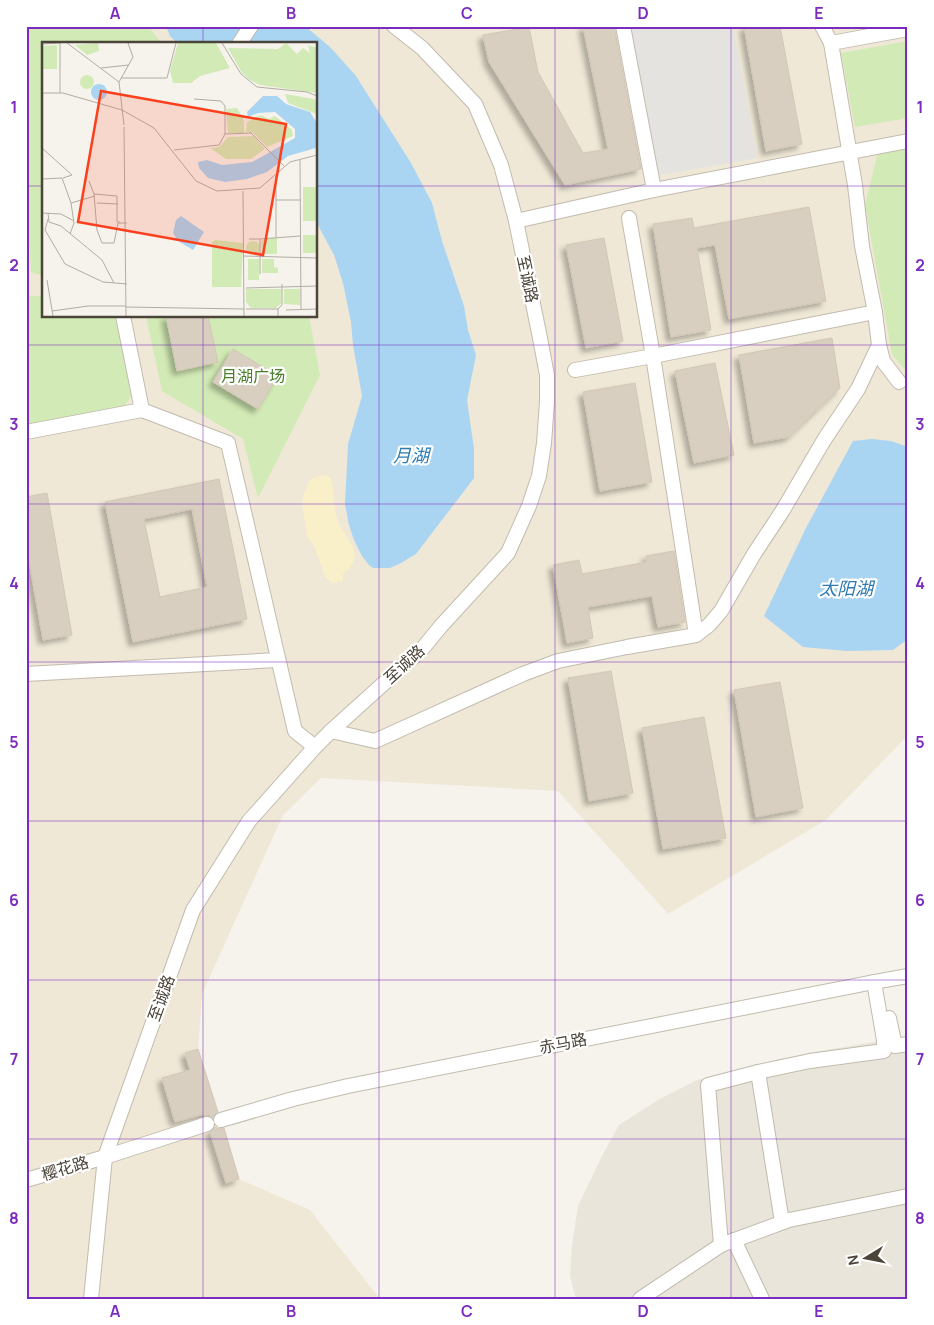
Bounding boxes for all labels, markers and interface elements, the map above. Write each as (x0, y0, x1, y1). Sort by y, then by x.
text: A (110, 2, 121, 24)
text: B (286, 2, 296, 24)
text: C (461, 2, 473, 24)
text: D (637, 2, 649, 24)
text: E (814, 2, 824, 24)
inset map (42, 42, 318, 318)
text: 1 (10, 96, 18, 118)
text: 1 (916, 96, 924, 118)
street label: 至诚路 (512, 253, 544, 305)
text: 2 (9, 254, 19, 276)
text: 2 (915, 254, 925, 276)
park label: 月湖广场 (221, 365, 285, 387)
text: 3 (9, 413, 19, 435)
text: 3 (915, 413, 925, 435)
water label: 月湖 (393, 443, 432, 467)
text: 4 (9, 572, 19, 594)
text: 4 (915, 572, 925, 594)
water label: 太阳湖 (819, 576, 876, 600)
street label: 至诚路 (379, 640, 429, 688)
text: 5 (9, 731, 19, 753)
text: 5 (915, 731, 925, 753)
text: 6 (9, 889, 19, 911)
text: 6 (915, 889, 925, 911)
street label: 至诚路 (142, 972, 180, 1024)
street label: 赤马路 (537, 1028, 589, 1058)
text: 7 (10, 1048, 18, 1070)
text: 7 (916, 1048, 924, 1070)
street label: 樱花路 (39, 1150, 91, 1186)
text: 8 (9, 1207, 19, 1229)
text: 8 (915, 1207, 925, 1229)
north arrow (842, 1232, 892, 1282)
text: N (842, 1254, 863, 1267)
text: A (110, 1300, 121, 1322)
text: B (286, 1300, 296, 1322)
text: C (461, 1300, 473, 1322)
text: D (637, 1300, 649, 1322)
text: E (814, 1300, 824, 1322)

